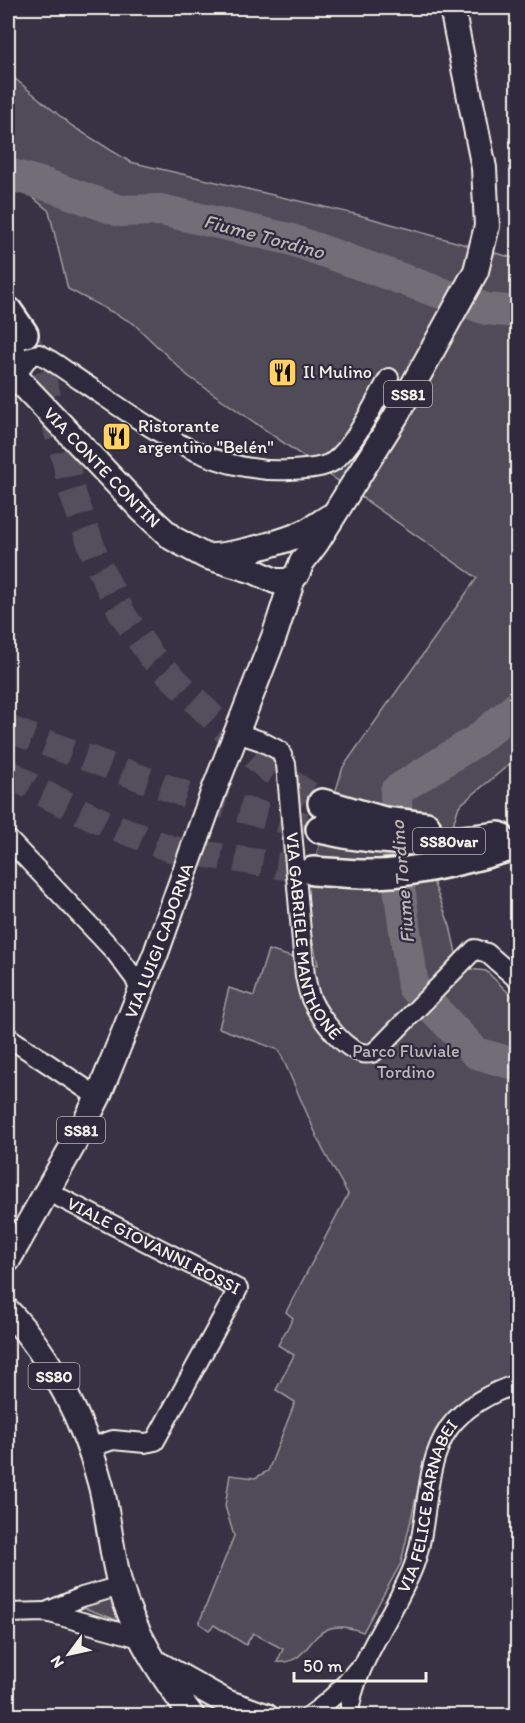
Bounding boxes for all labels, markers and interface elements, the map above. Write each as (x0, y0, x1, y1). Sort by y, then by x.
water label: Fiume Tordino (201, 208, 328, 264)
restaurant icon: Il Mulino (266, 356, 298, 388)
place label: Il Mulino (303, 361, 372, 383)
road number: SS81 (384, 381, 432, 407)
street label: VIA CONTE CONTIN (39, 402, 165, 533)
place label: Ristorante argentino "Belén" (138, 415, 274, 458)
restaurant icon: Ristorante argentino "Belén" (101, 420, 133, 452)
water label: Fiume Tordino (385, 819, 419, 945)
road number: SS80var (413, 828, 485, 854)
street label: VIA GABRIELE MANTHONÉ (281, 831, 346, 1044)
street label: VIA LUIGI CADORNA (120, 860, 198, 1022)
park label: Parco Fluviale Tordino (352, 1040, 460, 1083)
road number: SS81 (57, 1117, 105, 1143)
street label: VIALE GIOVANNI ROSSI (63, 1192, 244, 1299)
road number: SS80 (28, 1363, 80, 1389)
street label: VIA FELICE BARNABEI (392, 1415, 462, 1596)
north arrow (39, 1624, 99, 1684)
scale bar (294, 1645, 426, 1683)
text: N (46, 1652, 68, 1672)
text: 50 m (303, 1655, 343, 1677)

